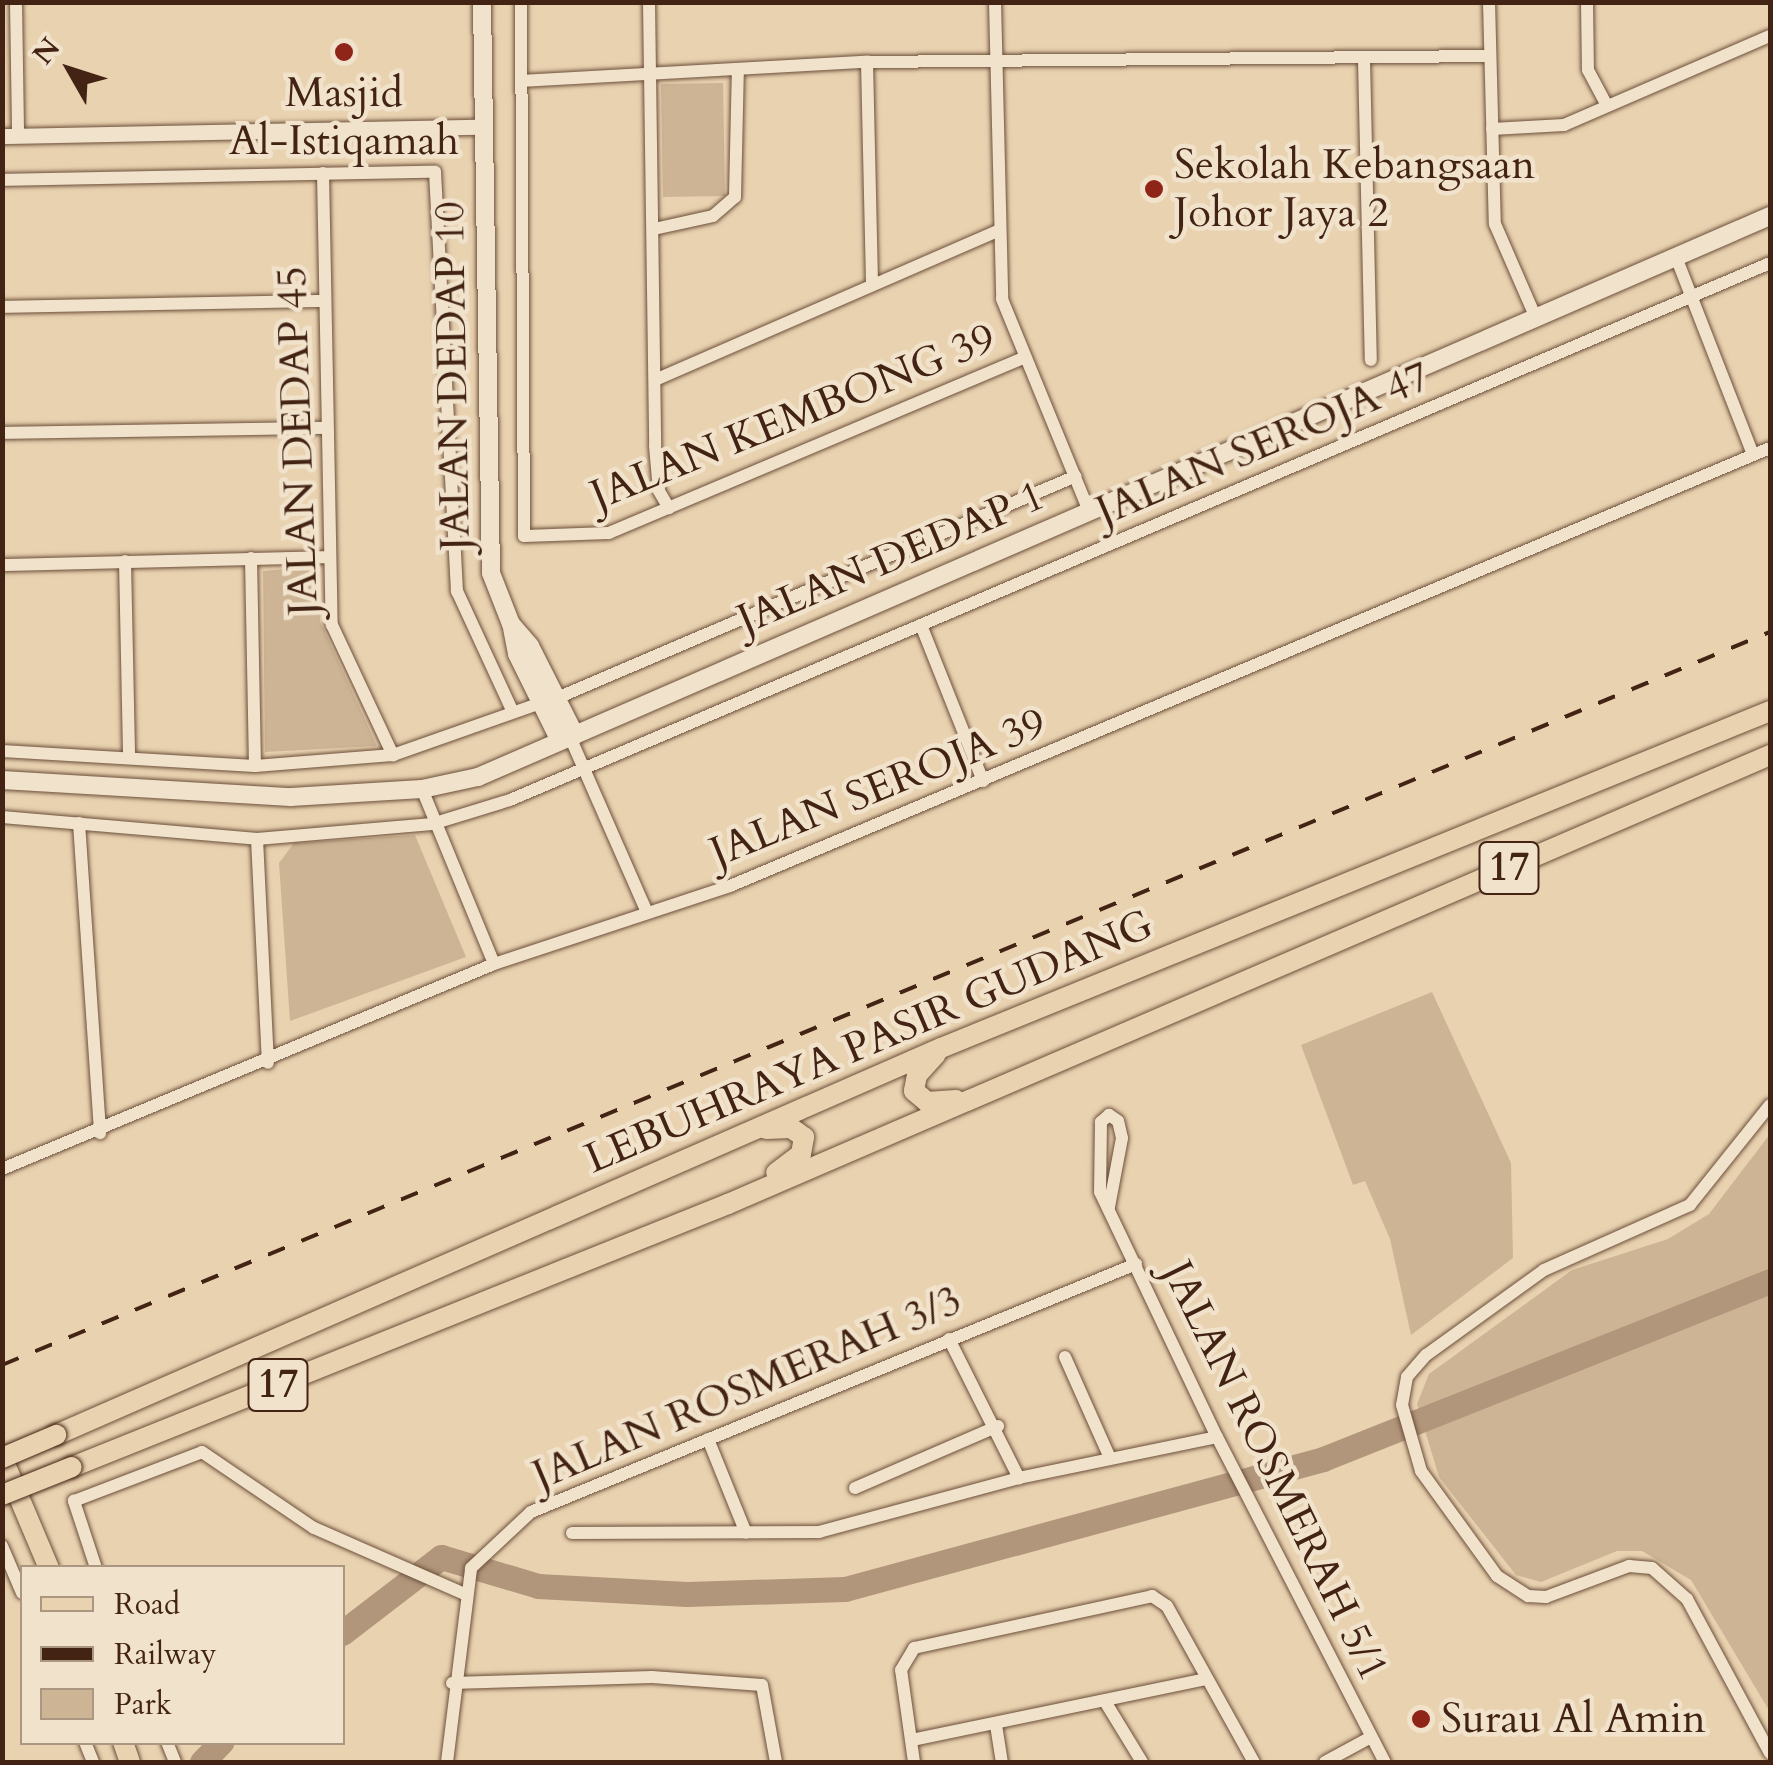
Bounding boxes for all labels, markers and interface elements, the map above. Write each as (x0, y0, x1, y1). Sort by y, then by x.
north arrow (20, 20, 120, 120)
text: N (24, 30, 69, 73)
marker: Masjid Al-Istiqamah (333, 41, 355, 63)
place label: Masjid Al-Istiqamah (229, 68, 459, 166)
place label: Sekolah Kebangsaan Johor Jaya 2 (1174, 140, 1535, 238)
marker: Sekolah Kebangsaan Johor Jaya 2 (1143, 178, 1165, 200)
street label: JALAN DEDAP 10 (425, 201, 481, 551)
street label: JALAN DEDAP 45 (267, 265, 329, 617)
street label: JALAN KEMBONG 39 (584, 313, 1002, 521)
street label: JALAN SEROJA 47 (1089, 351, 1437, 537)
street label: JALAN DEDAP 1 (730, 471, 1052, 645)
street label: JALAN SEROJA 39 (703, 698, 1053, 878)
road number: 17 (1476, 833, 1542, 903)
street label: LEBUHRAYA PASIR GUDANG (578, 899, 1160, 1185)
street label: JALAN ROSMERAH 5/1 (1151, 1253, 1399, 1689)
street label: JALAN ROSMERAH 3/3 (525, 1275, 969, 1501)
road number: 17 (246, 1350, 310, 1420)
legend (20, 1565, 345, 1745)
text: Road (114, 1584, 180, 1625)
text: Railway (114, 1634, 217, 1675)
text: Park (114, 1684, 172, 1725)
place label: Surau Al Amin (1441, 1694, 1706, 1744)
marker: Surau Al Amin (1410, 1708, 1432, 1730)

